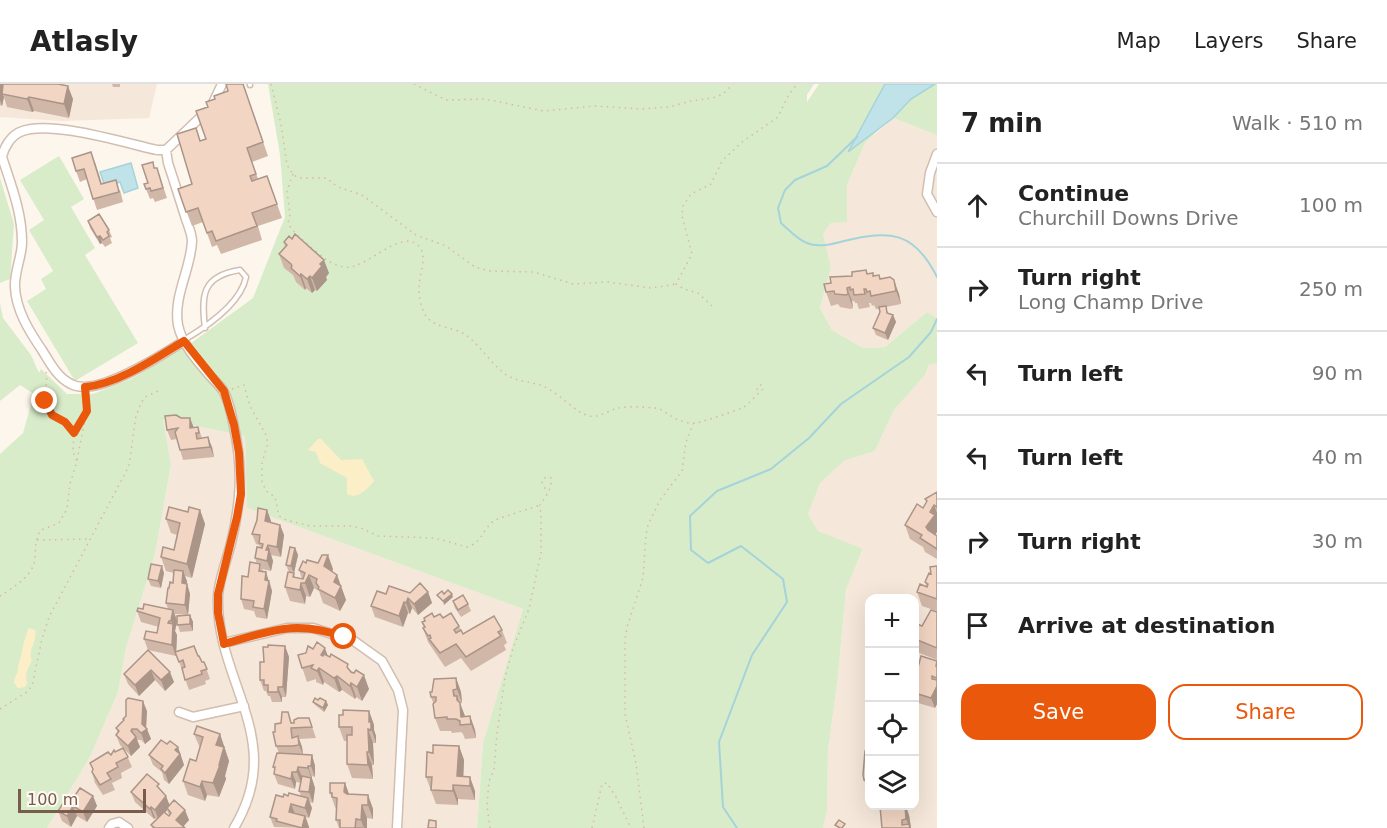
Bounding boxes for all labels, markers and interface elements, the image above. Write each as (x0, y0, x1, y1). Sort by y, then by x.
text: Atlasly (30, 25, 138, 58)
text: Map (1117, 29, 1161, 53)
text: Layers (1194, 29, 1263, 53)
text: Share (1296, 29, 1357, 53)
text: 7 min (961, 108, 1043, 138)
text: Walk · 510 m (1232, 111, 1363, 135)
text: Continue (1018, 181, 1129, 206)
icon: ahead (961, 189, 994, 222)
text: 100 m (1299, 193, 1363, 217)
text: Churchill Downs Drive (1018, 206, 1239, 230)
text: Turn right (1018, 265, 1141, 290)
icon: right (961, 273, 994, 306)
text: 250 m (1299, 277, 1363, 301)
text: Long Champ Drive (1018, 290, 1204, 314)
icon: left (961, 357, 994, 390)
text: Turn left (1018, 361, 1123, 386)
text: 90 m (1312, 361, 1363, 385)
route end (31, 387, 57, 413)
icon: left (961, 441, 994, 474)
text: Turn left (1018, 445, 1123, 470)
text: 40 m (1312, 445, 1363, 469)
icon: right (961, 525, 994, 558)
text: Turn right (1018, 529, 1141, 554)
text: 30 m (1312, 529, 1363, 553)
map controls (865, 594, 919, 810)
button: + (865, 594, 919, 648)
icon: arrive (961, 609, 994, 642)
text: Arrive at destination (1018, 613, 1275, 638)
route start (330, 623, 356, 649)
button: − (865, 648, 919, 702)
button: Save (961, 684, 1156, 740)
button: Share (1168, 684, 1363, 740)
button: locate (865, 702, 919, 756)
button: layers (865, 756, 919, 810)
scale bar (18, 786, 146, 814)
text: 100 m (27, 790, 78, 809)

